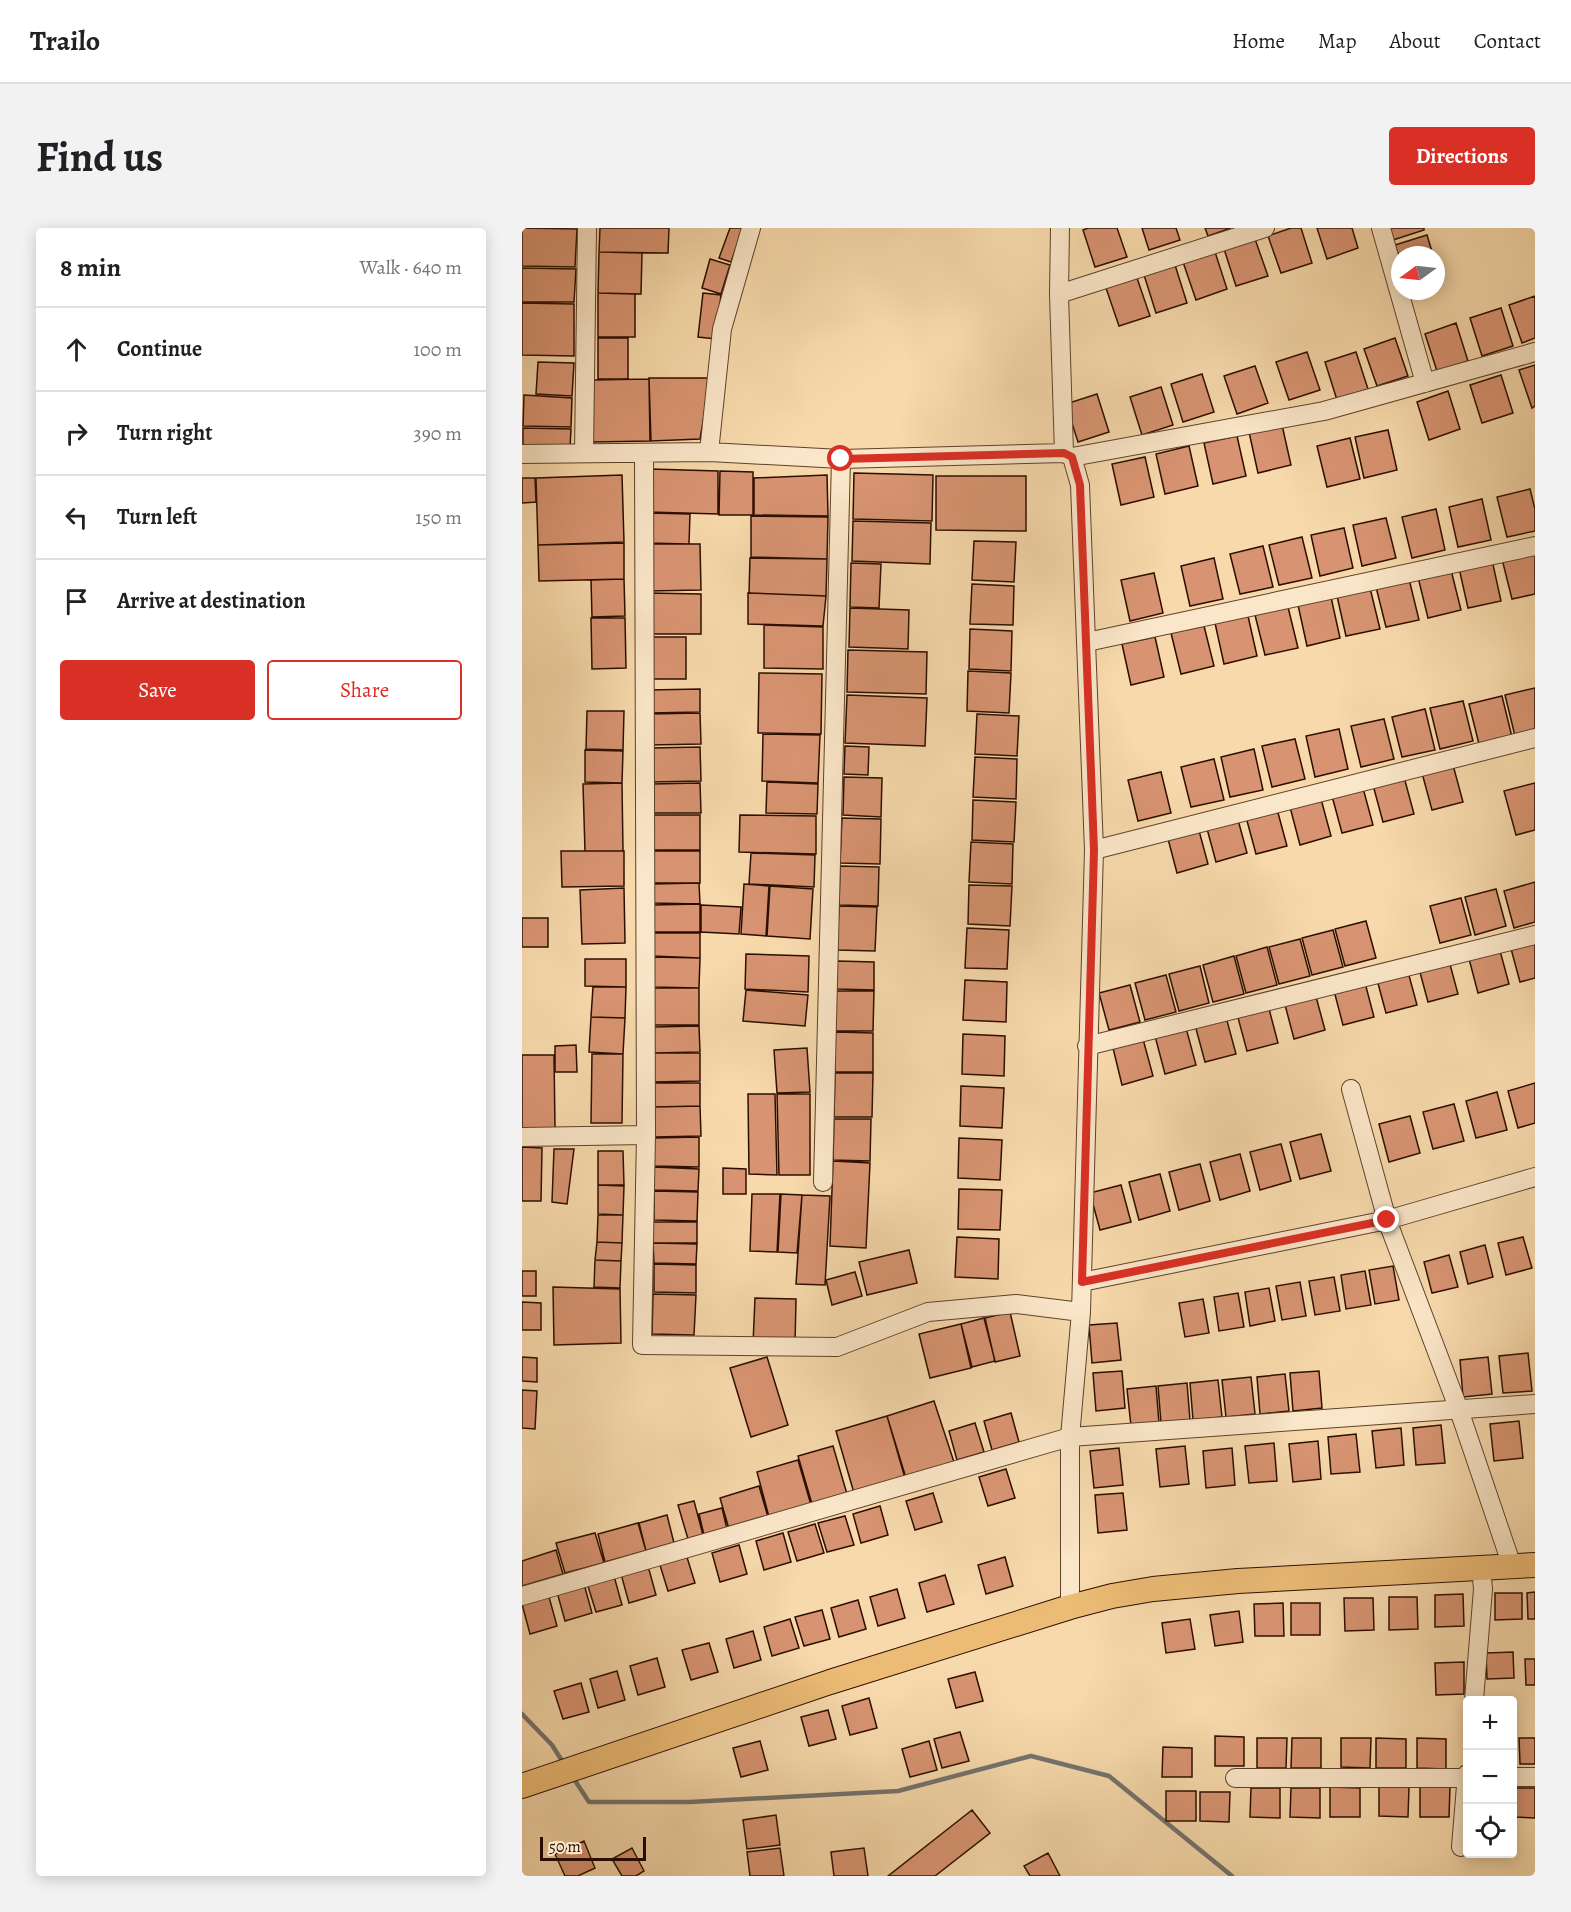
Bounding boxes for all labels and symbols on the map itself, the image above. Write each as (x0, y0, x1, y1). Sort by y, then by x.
north arrow (1391, 246, 1445, 300)
route start (827, 445, 853, 471)
route end (1373, 1206, 1399, 1232)
scale bar (540, 1834, 646, 1862)

